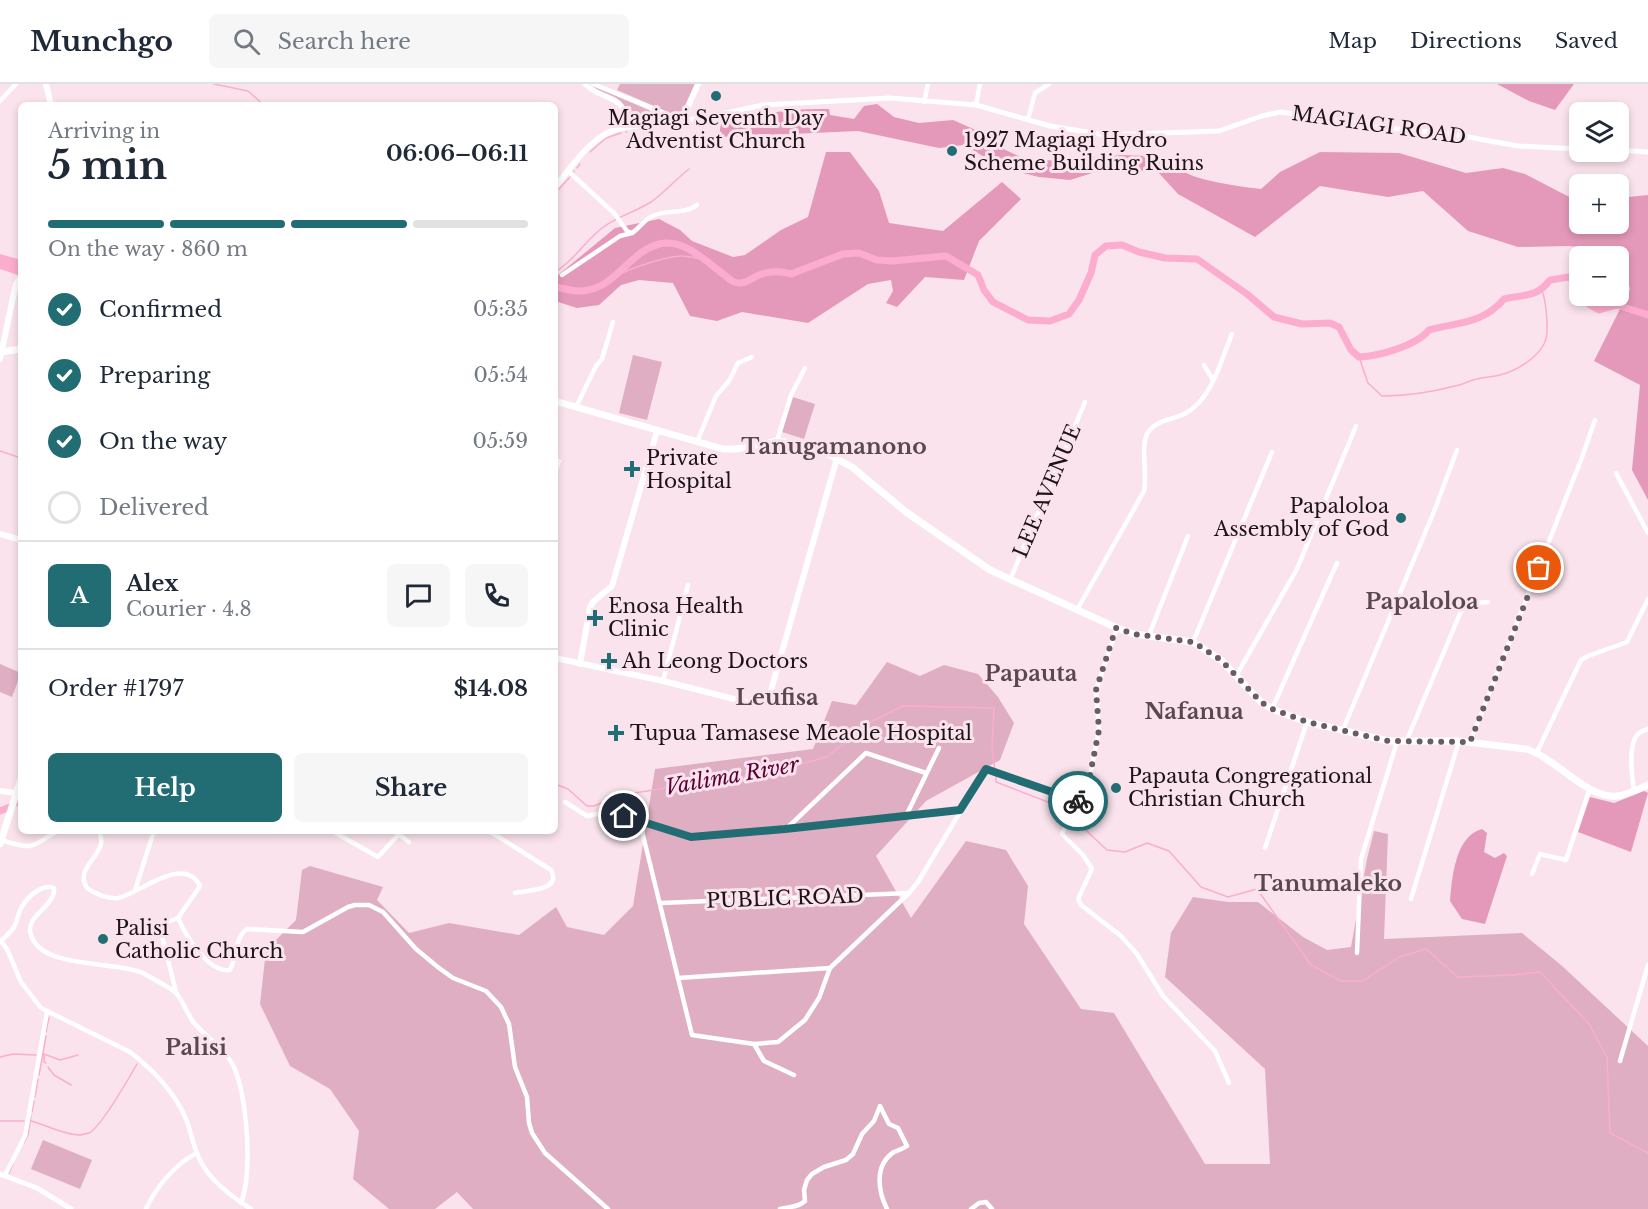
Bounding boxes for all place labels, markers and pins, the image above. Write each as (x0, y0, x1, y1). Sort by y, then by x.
marker: Magiagi Seventh Day Adventist Church (709, 89, 723, 103)
place label: Magiagi Seventh Day Adventist Church (608, 106, 824, 153)
place label: 1927 Magiagi Hydro Scheme Building Ruins (964, 128, 1204, 175)
marker: 1927 Magiagi Hydro Scheme Building Ruins (945, 144, 959, 158)
place label: Private Hospital (646, 446, 732, 493)
marker: Private Hospital (623, 460, 641, 478)
place label: Papaloloa Assembly of God (1213, 494, 1390, 541)
marker: Papaloloa Assembly of God (1394, 511, 1408, 525)
pin (1513, 542, 1564, 593)
place label: Enosa Health Clinic (608, 594, 744, 641)
marker: Enosa Health Clinic (586, 609, 604, 627)
place label: Ah Leong Doctors (621, 649, 808, 673)
marker: Ah Leong Doctors (600, 652, 618, 670)
place label: Tupua Tamasese Meaole Hospital (630, 721, 972, 745)
marker: Tupua Tamasese Meaole Hospital (607, 724, 625, 742)
place label: Papauta Congregational Christian Church (1128, 764, 1372, 811)
marker: Papauta Congregational Christian Church (1109, 781, 1123, 795)
pin (598, 790, 649, 841)
place label: Palisi Catholic Church (115, 916, 284, 963)
marker: Palisi Catholic Church (96, 932, 110, 946)

